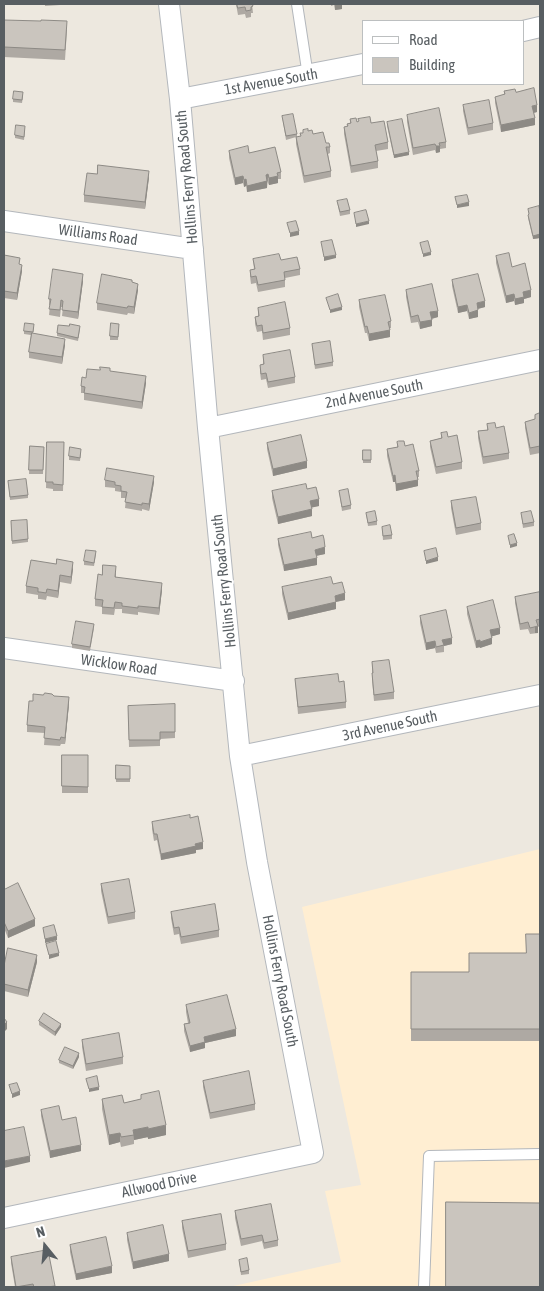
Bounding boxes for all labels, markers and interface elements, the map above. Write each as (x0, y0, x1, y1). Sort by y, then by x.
legend (362, 20, 524, 85)
text: Road (409, 31, 438, 48)
text: Building (409, 56, 455, 73)
street label: 1st Avenue South (223, 65, 319, 99)
street label: Hollins Ferry Road South (172, 109, 202, 245)
street label: Williams Road (57, 221, 139, 249)
street label: 2nd Avenue South (324, 376, 424, 412)
street label: Hollins Ferry Road South (208, 513, 240, 649)
street label: Wicklow Road (80, 651, 158, 679)
street label: 3rd Avenue South (341, 707, 439, 745)
street label: Hollins Ferry Road South (258, 913, 302, 1049)
street label: Allwood Drive (120, 1168, 198, 1202)
north arrow (20, 1221, 70, 1271)
text: N (34, 1223, 47, 1241)

